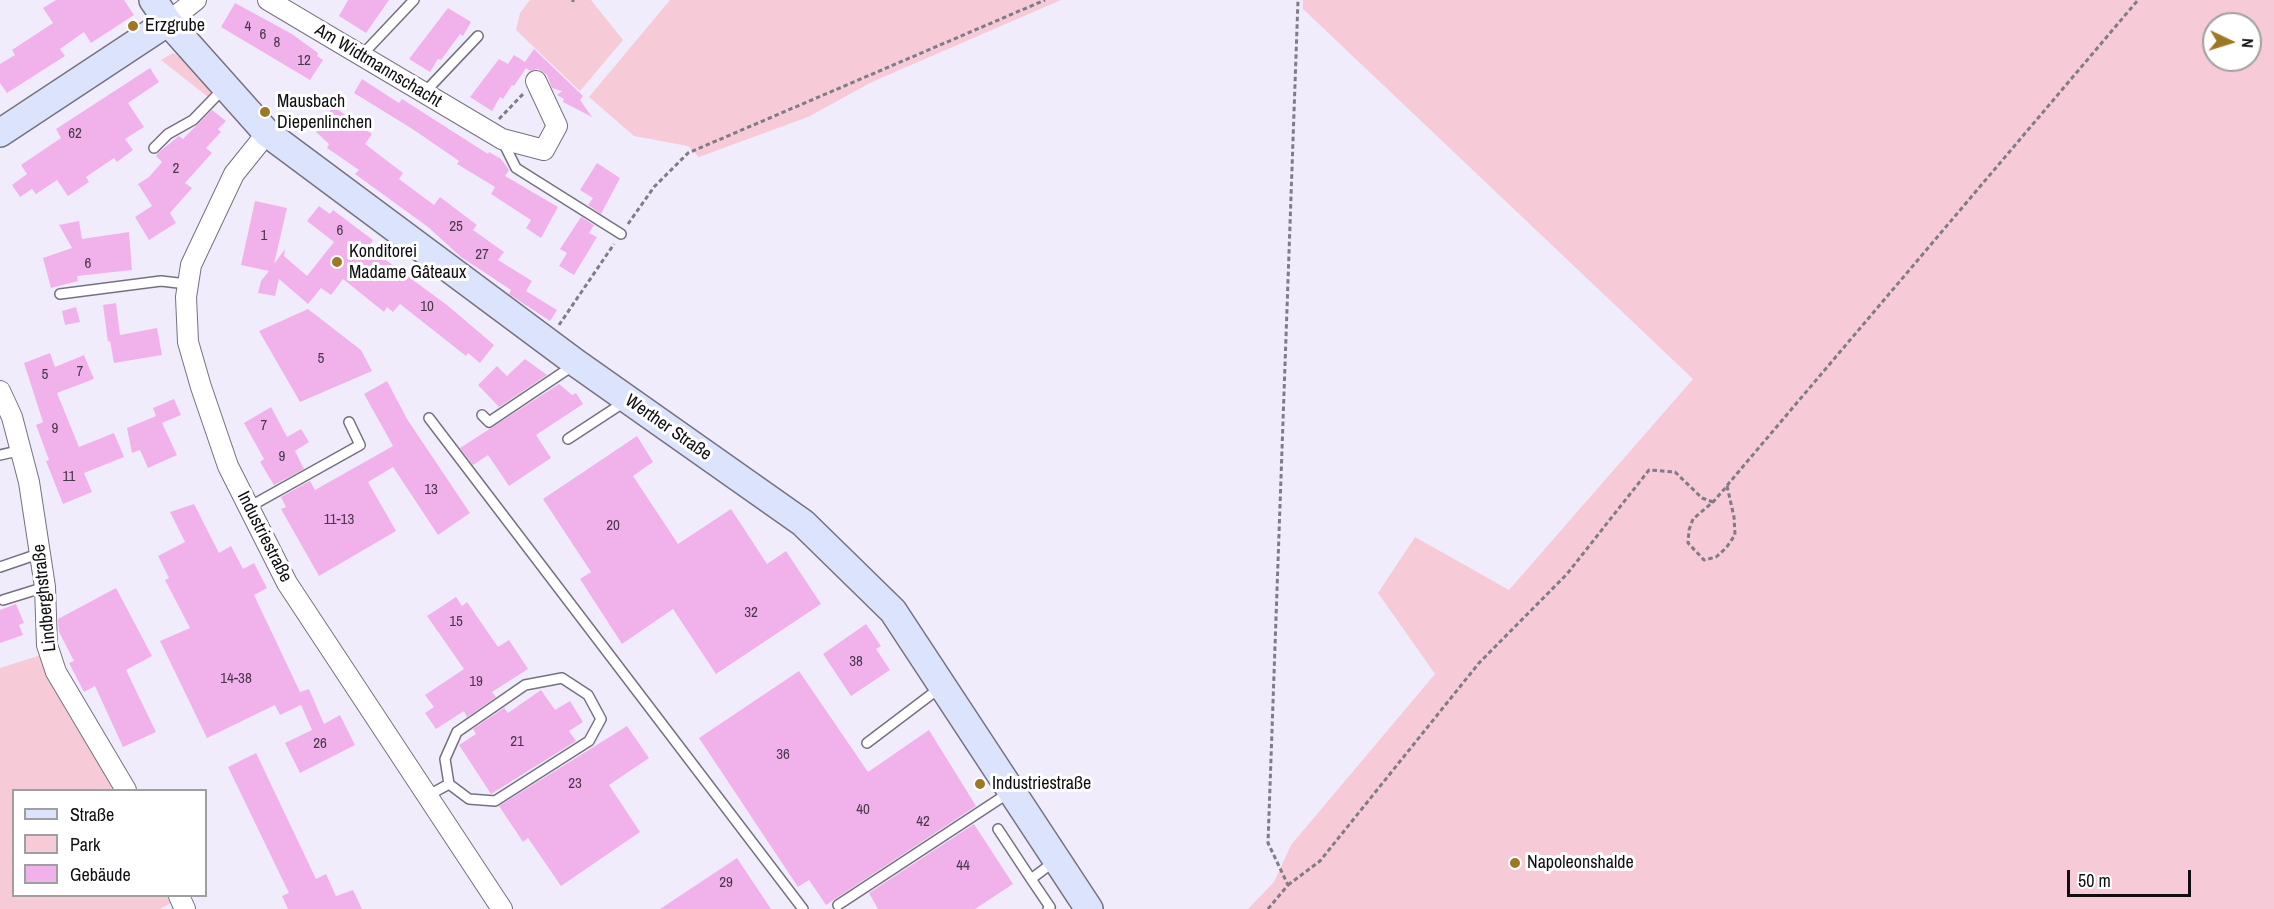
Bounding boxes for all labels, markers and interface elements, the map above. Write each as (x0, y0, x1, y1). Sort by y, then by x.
north arrow (2202, 12, 2262, 72)
place label: Erzgrube (145, 15, 205, 37)
house number: 4 (245, 18, 251, 36)
marker: Erzgrube (126, 19, 140, 33)
street label: Am Widtmannschacht (311, 20, 445, 112)
house number: 6 (260, 26, 266, 44)
house number: 8 (274, 34, 280, 52)
text: N (2237, 38, 2259, 49)
house number: 12 (297, 52, 311, 70)
place label: Mausbach Diepenlinchen (277, 91, 372, 134)
marker: Mausbach Diepenlinchen (258, 105, 272, 119)
house number: 62 (68, 125, 82, 143)
house number: 2 (173, 160, 179, 178)
house number: 25 (449, 218, 463, 236)
house number: 6 (337, 222, 343, 240)
house number: 1 (261, 227, 267, 245)
place label: Konditorei Madame Gâteaux (349, 241, 466, 284)
house number: 27 (475, 246, 489, 264)
house number: 6 (85, 255, 91, 273)
marker: Konditorei Madame Gâteaux (330, 255, 344, 269)
house number: 10 (420, 298, 434, 316)
house number: 5 (318, 350, 324, 368)
house number: 7 (77, 363, 83, 381)
house number: 5 (42, 366, 48, 384)
street label: Werther Straße (621, 390, 715, 466)
house number: 7 (261, 417, 267, 435)
house number: 9 (52, 420, 58, 438)
house number: 9 (279, 448, 285, 466)
house number: 11 (63, 468, 75, 486)
house number: 13 (424, 481, 438, 499)
street label: Industriestraße (232, 488, 296, 586)
house number: 11-13 (324, 511, 354, 529)
house number: 20 (606, 517, 620, 535)
street label: Lindberghstraße (29, 543, 61, 653)
house number: 32 (744, 604, 758, 622)
house number: 15 (449, 613, 463, 631)
house number: 38 (849, 653, 863, 671)
house number: 14-38 (220, 670, 252, 688)
house number: 19 (469, 673, 483, 691)
house number: 21 (510, 733, 524, 751)
house number: 26 (313, 735, 327, 753)
house number: 36 (776, 746, 790, 764)
place label: Industriestraße (992, 773, 1091, 795)
house number: 23 (568, 775, 582, 793)
marker: Industriestraße (973, 777, 987, 791)
legend (12, 789, 207, 897)
house number: 40 (856, 801, 870, 819)
text: Straße (70, 802, 114, 827)
house number: 42 (916, 813, 930, 831)
text: Park (70, 832, 100, 857)
place label: Napoleonshalde (1527, 852, 1634, 874)
marker: Napoleonshalde (1508, 856, 1522, 870)
house number: 44 (956, 857, 970, 875)
scale bar (2070, 858, 2194, 896)
text: Gebäude (70, 862, 131, 887)
text: 50 m (2078, 868, 2111, 893)
house number: 29 (719, 874, 733, 892)

